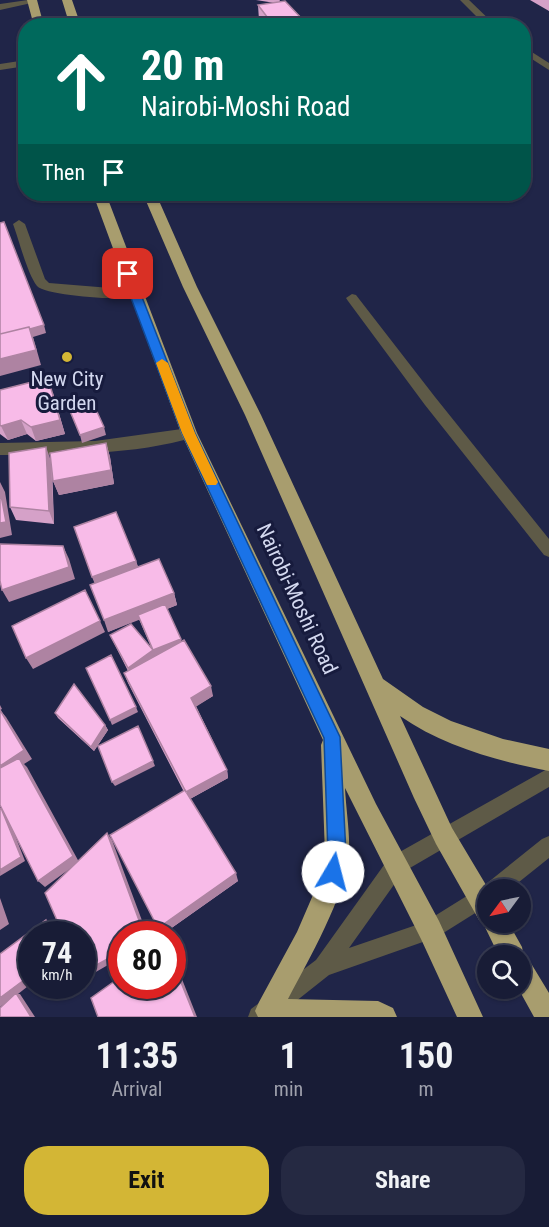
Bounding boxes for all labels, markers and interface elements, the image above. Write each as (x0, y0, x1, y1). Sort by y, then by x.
text: 20 m (141, 41, 224, 90)
icon: ahead (42, 42, 120, 120)
text: Nairobi-Moshi Road (141, 91, 351, 123)
icon: arrive (97, 156, 130, 189)
text: Then (42, 160, 85, 185)
pin (102, 248, 153, 299)
icon: arrive (111, 257, 144, 290)
marker: New City Garden (60, 350, 74, 364)
place label: New City Garden (30, 367, 104, 415)
street label: Nairobi-Moshi Road (252, 520, 342, 678)
position arrow (301, 840, 365, 904)
north arrow (477, 879, 531, 933)
map controls (477, 879, 531, 999)
speed limit sign: 80 (108, 921, 186, 999)
text: 74 (42, 935, 72, 970)
button: search (477, 945, 531, 999)
text: km/h (42, 966, 72, 984)
text: 11:35 (96, 1035, 178, 1077)
text: 1 (279, 1035, 298, 1077)
text: 150 (399, 1035, 453, 1077)
text: Arrival (111, 1077, 162, 1101)
text: min (274, 1077, 303, 1101)
text: m (419, 1077, 434, 1101)
button: Exit (24, 1146, 269, 1215)
button: Share (281, 1146, 525, 1215)

